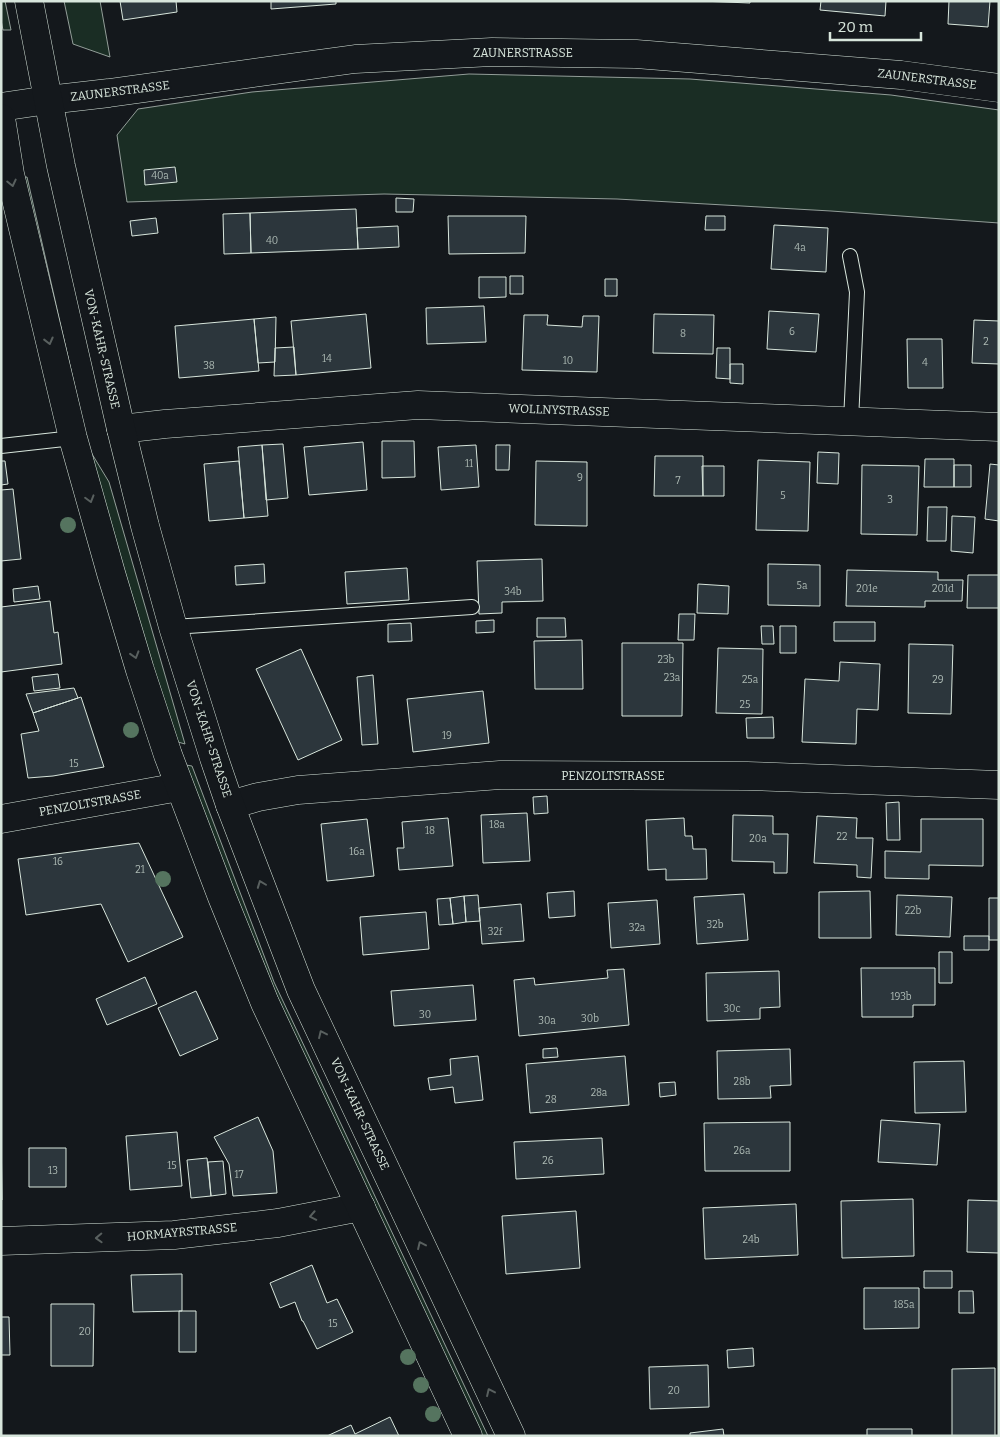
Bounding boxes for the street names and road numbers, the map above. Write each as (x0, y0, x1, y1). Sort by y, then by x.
street label: ZAUNERSTRASSE (473, 46, 573, 60)
street label: ZAUNERSTRASSE (877, 66, 977, 92)
street label: ZAUNERSTRASSE (70, 78, 170, 104)
street label: VON-KAHR-STRASSE (81, 288, 123, 410)
street label: WOLLNYSTRASSE (508, 401, 610, 419)
street label: VON-KAHR-STRASSE (183, 679, 235, 799)
street label: PENZOLTSTRASSE (561, 769, 665, 783)
street label: PENZOLTSTRASSE (38, 787, 142, 819)
street label: VON-KAHR-STRASSE (328, 1056, 392, 1172)
street label: HORMAYRSTRASSE (126, 1220, 238, 1244)

